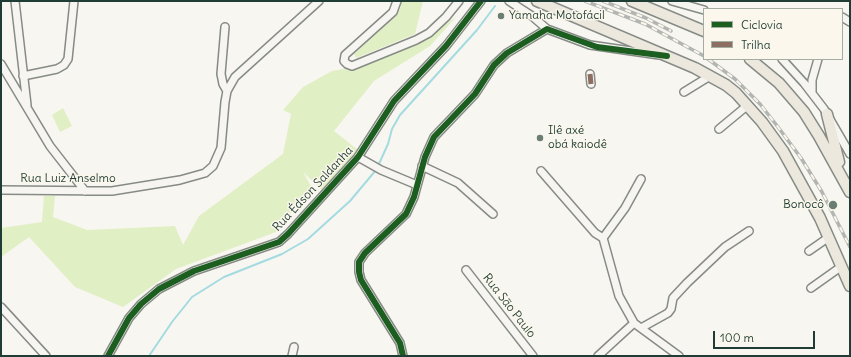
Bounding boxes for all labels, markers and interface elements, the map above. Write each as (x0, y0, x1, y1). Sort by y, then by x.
legend (703, 8, 843, 60)
place label: Yamaha Motofácil (509, 9, 605, 23)
marker: Yamaha Motofácil (496, 11, 506, 21)
text: Ciclovia (741, 17, 782, 32)
text: Trilha (741, 37, 771, 52)
place label: Ilê axé obá kaiodê (548, 124, 607, 152)
marker: Ilê axé obá kaiodê (535, 133, 545, 143)
street label: Rua Édson Saldanha (270, 143, 356, 235)
street label: Rua Luiz Anselmo (20, 172, 116, 186)
place label: Bonocô (783, 198, 824, 212)
marker: Bonocô (827, 199, 839, 211)
street label: Rua São Paulo (479, 271, 539, 341)
scale bar (715, 323, 817, 349)
text: 100 m (720, 330, 754, 345)

